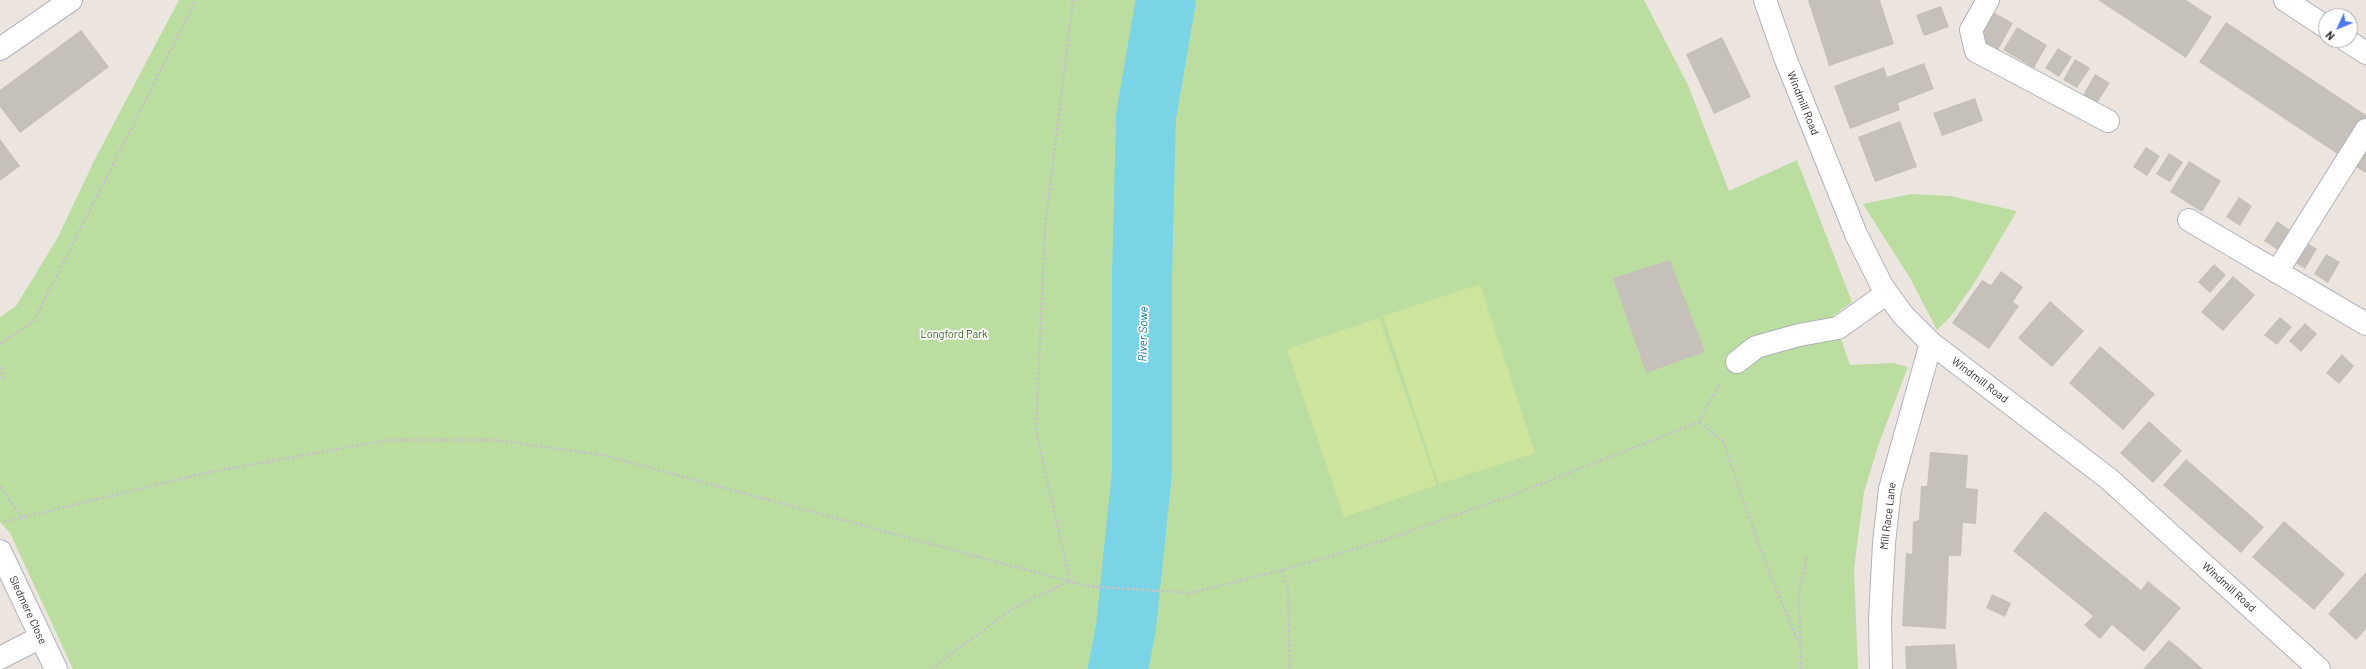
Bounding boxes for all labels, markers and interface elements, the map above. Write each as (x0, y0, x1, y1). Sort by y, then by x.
north arrow (2318, 8, 2358, 48)
text: N (2323, 29, 2337, 43)
street label: Windmill Road (1784, 69, 1822, 137)
water label: River Sowe (1135, 306, 1151, 362)
park label: Longford Park (920, 327, 988, 341)
street label: Windmill Road (1949, 354, 2011, 406)
street label: Mill Race Lane (1877, 482, 1899, 550)
street label: Windmill Road (2199, 559, 2259, 615)
street label: Sledmere Close (6, 574, 50, 646)

